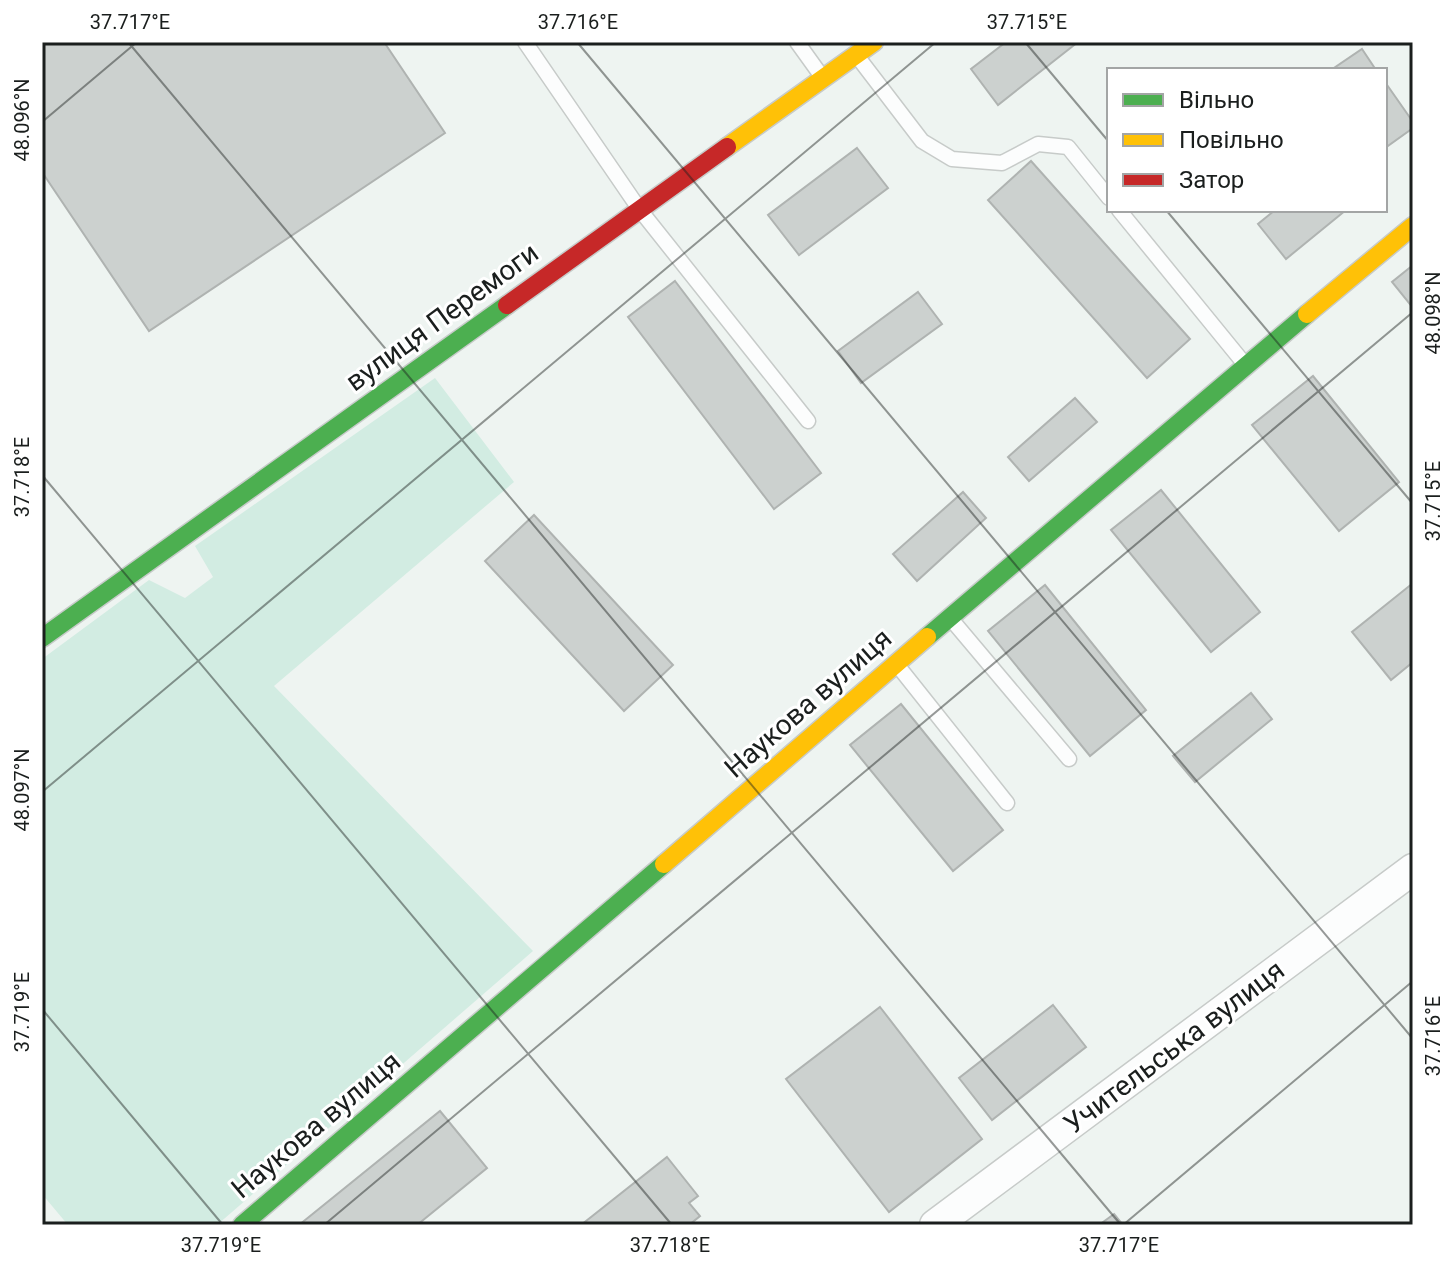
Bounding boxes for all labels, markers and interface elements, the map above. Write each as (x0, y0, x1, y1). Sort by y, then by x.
text: 37.717°E (90, 10, 170, 34)
text: 37.716°E (538, 10, 618, 34)
text: 37.715°E (987, 10, 1067, 34)
legend (1107, 68, 1387, 212)
text: 48.096°N (10, 78, 34, 162)
text: Вільно (1179, 86, 1254, 114)
text: Повільно (1179, 126, 1284, 154)
text: Затор (1179, 166, 1244, 194)
street label: вулиця Перемоги (339, 236, 545, 398)
text: 48.098°N (1421, 271, 1445, 355)
text: 37.718°E (10, 437, 34, 517)
text: 37.715°E (1421, 461, 1445, 541)
street label: Наукова вулиця (718, 622, 898, 784)
text: 48.097°N (10, 748, 34, 832)
street label: Учительська вулиця (1057, 953, 1291, 1141)
text: 37.719°E (10, 972, 34, 1052)
text: 37.716°E (1421, 996, 1445, 1076)
street label: Наукова вулиця (225, 1045, 407, 1205)
text: 37.719°E (181, 1233, 261, 1257)
text: 37.718°E (630, 1233, 710, 1257)
text: 37.717°E (1079, 1233, 1159, 1257)

